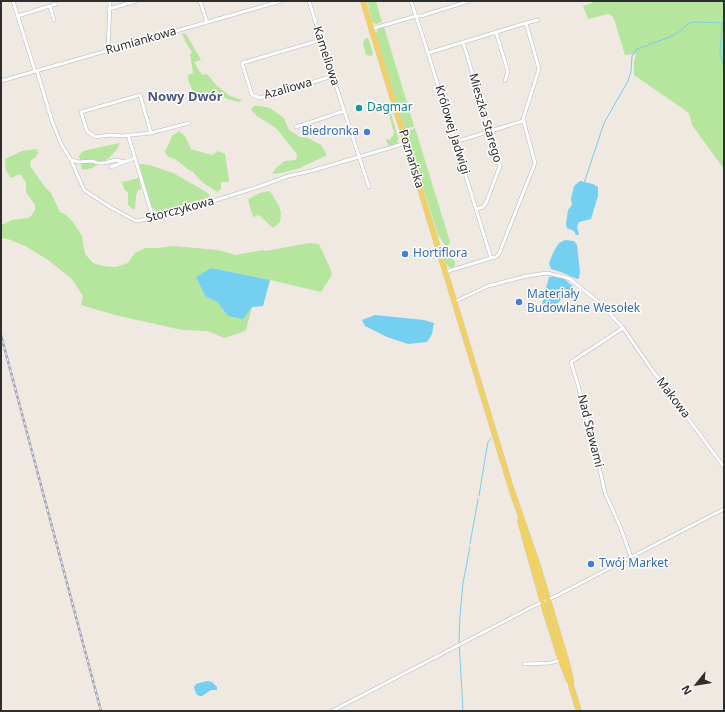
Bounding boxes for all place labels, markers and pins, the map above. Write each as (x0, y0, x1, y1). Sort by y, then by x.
place label: Dagmar (367, 101, 413, 115)
marker: Dagmar (354, 103, 364, 113)
place label: Biedronka (301, 125, 359, 139)
marker: Biedronka (362, 127, 372, 137)
place label: Hortiflora (413, 247, 467, 261)
marker: Hortiflora (400, 249, 410, 259)
place label: Materiały Budowlane Wesołek (527, 288, 640, 316)
marker: Materiały Budowlane Wesołek (514, 297, 524, 307)
place label: Twój Market (599, 557, 668, 571)
marker: Twój Market (586, 559, 596, 569)

